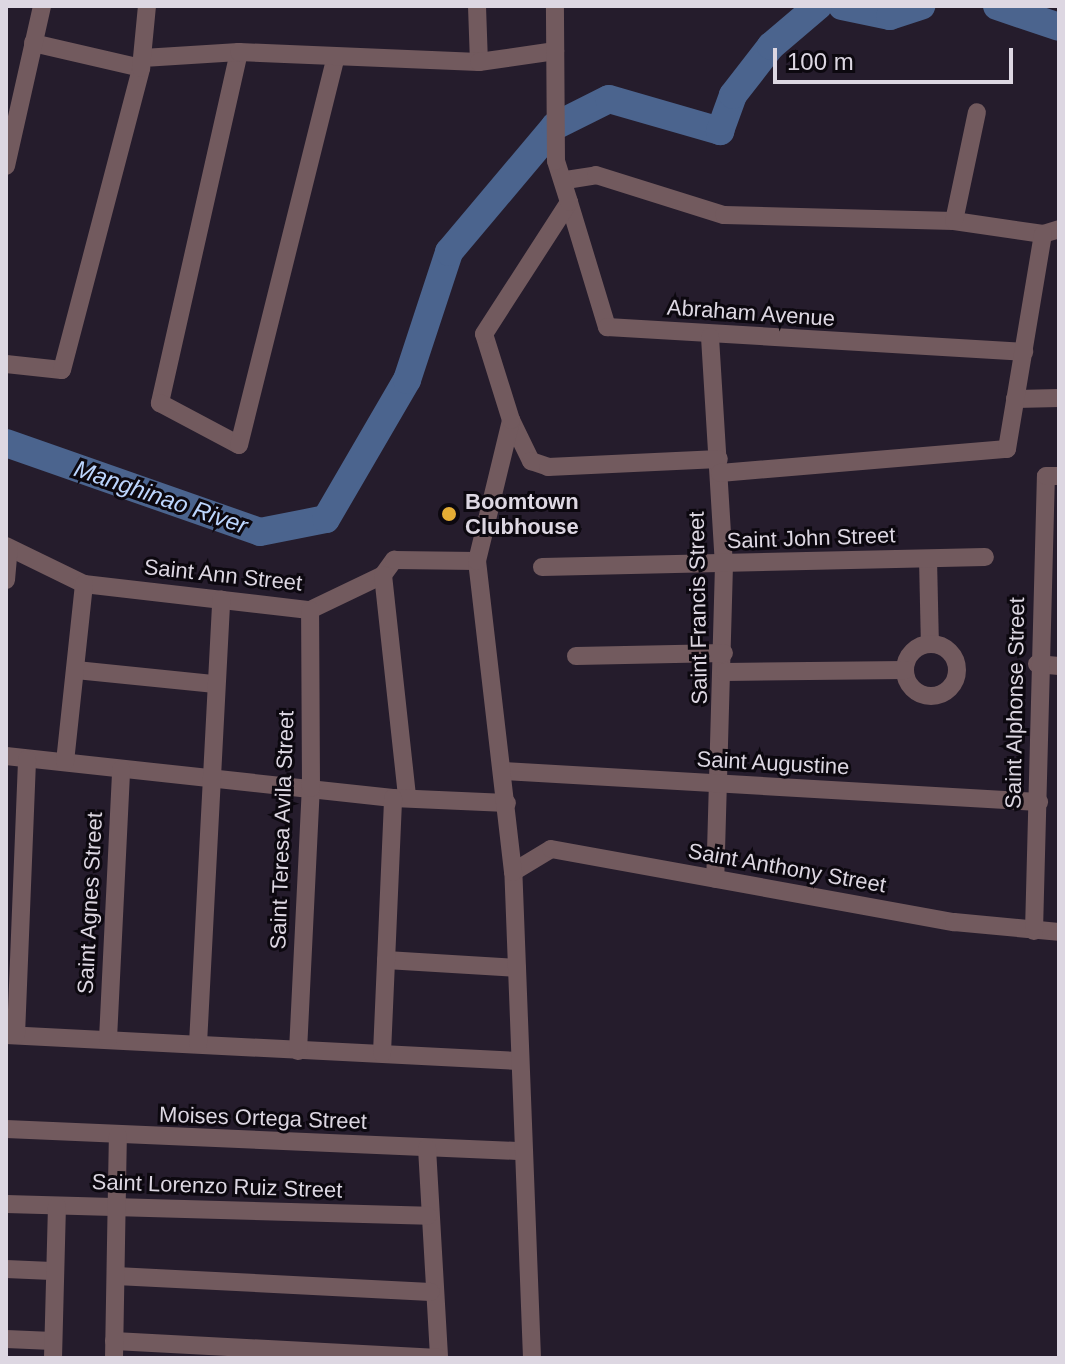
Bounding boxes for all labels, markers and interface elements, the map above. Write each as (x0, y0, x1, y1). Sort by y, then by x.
scale bar (777, 32, 1017, 82)
text: 100 m (787, 48, 854, 75)
street label: Abraham Avenue (665, 294, 837, 332)
water label: Manghinao River (71, 454, 251, 540)
place label: Boomtown Clubhouse (465, 488, 579, 540)
marker: Boomtown Clubhouse (440, 505, 458, 523)
street label: Saint Francis Street (683, 511, 713, 705)
street label: Saint John Street (726, 522, 896, 554)
street label: Saint Ann Street (142, 553, 304, 597)
street label: Saint Alphonse Street (1000, 596, 1030, 810)
street label: Saint Teresa Avila Street (265, 709, 299, 951)
street label: Saint Augustine (695, 746, 851, 780)
street label: Saint Agnes Street (72, 811, 108, 995)
street label: Saint Anthony Street (685, 837, 889, 899)
street label: Moises Ortega Street (159, 1101, 367, 1135)
street label: Saint Lorenzo Ruiz Street (91, 1168, 343, 1204)

